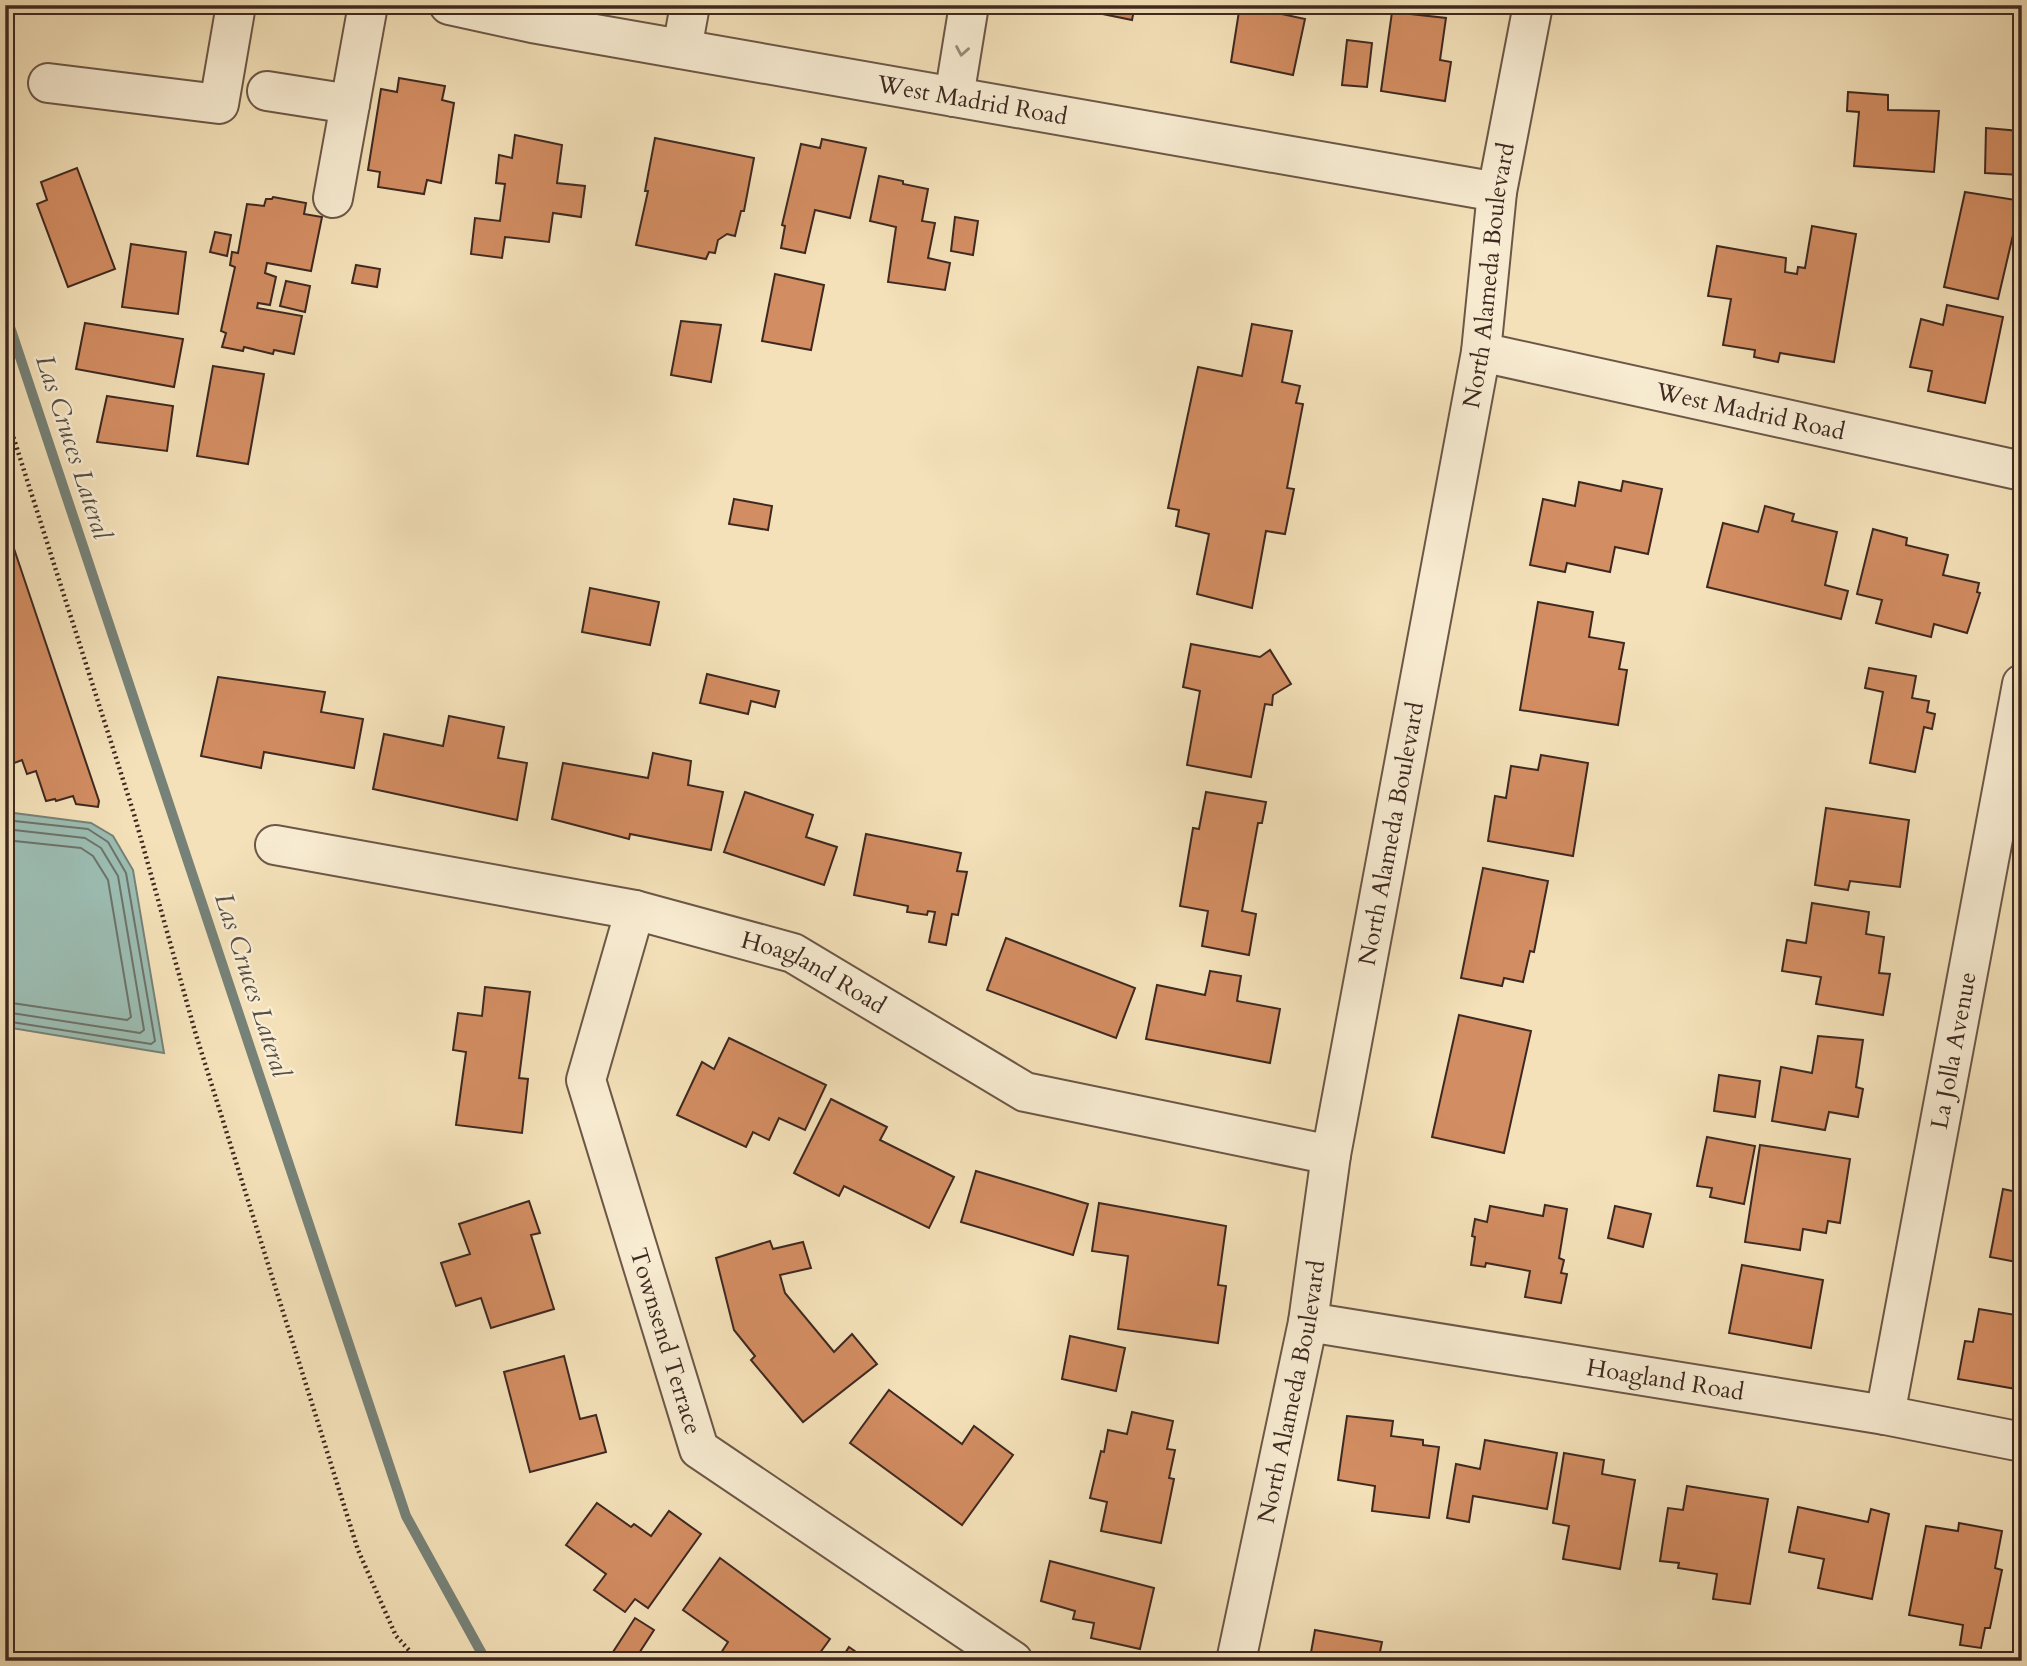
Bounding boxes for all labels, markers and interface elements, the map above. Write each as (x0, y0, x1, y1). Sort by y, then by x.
one-way arrow (955, 45, 970, 57)
street label: West Madrid Road (873, 68, 1070, 134)
street label: North Alameda Boulevard (1455, 140, 1523, 411)
water label: Las Cruces Lateral (27, 351, 120, 545)
street label: West Madrid Road (1652, 375, 1848, 449)
street label: North Alameda Boulevard (1351, 699, 1432, 968)
water label: Las Cruces Lateral (206, 889, 299, 1083)
street label: Hoagland Road (737, 924, 892, 1022)
street label: La Jolla Avenue (1923, 969, 1985, 1132)
street label: Townsend Terrace (621, 1244, 710, 1439)
street label: North Alameda Boulevard (1250, 1258, 1333, 1526)
street label: Hoagland Road (1584, 1351, 1747, 1409)

